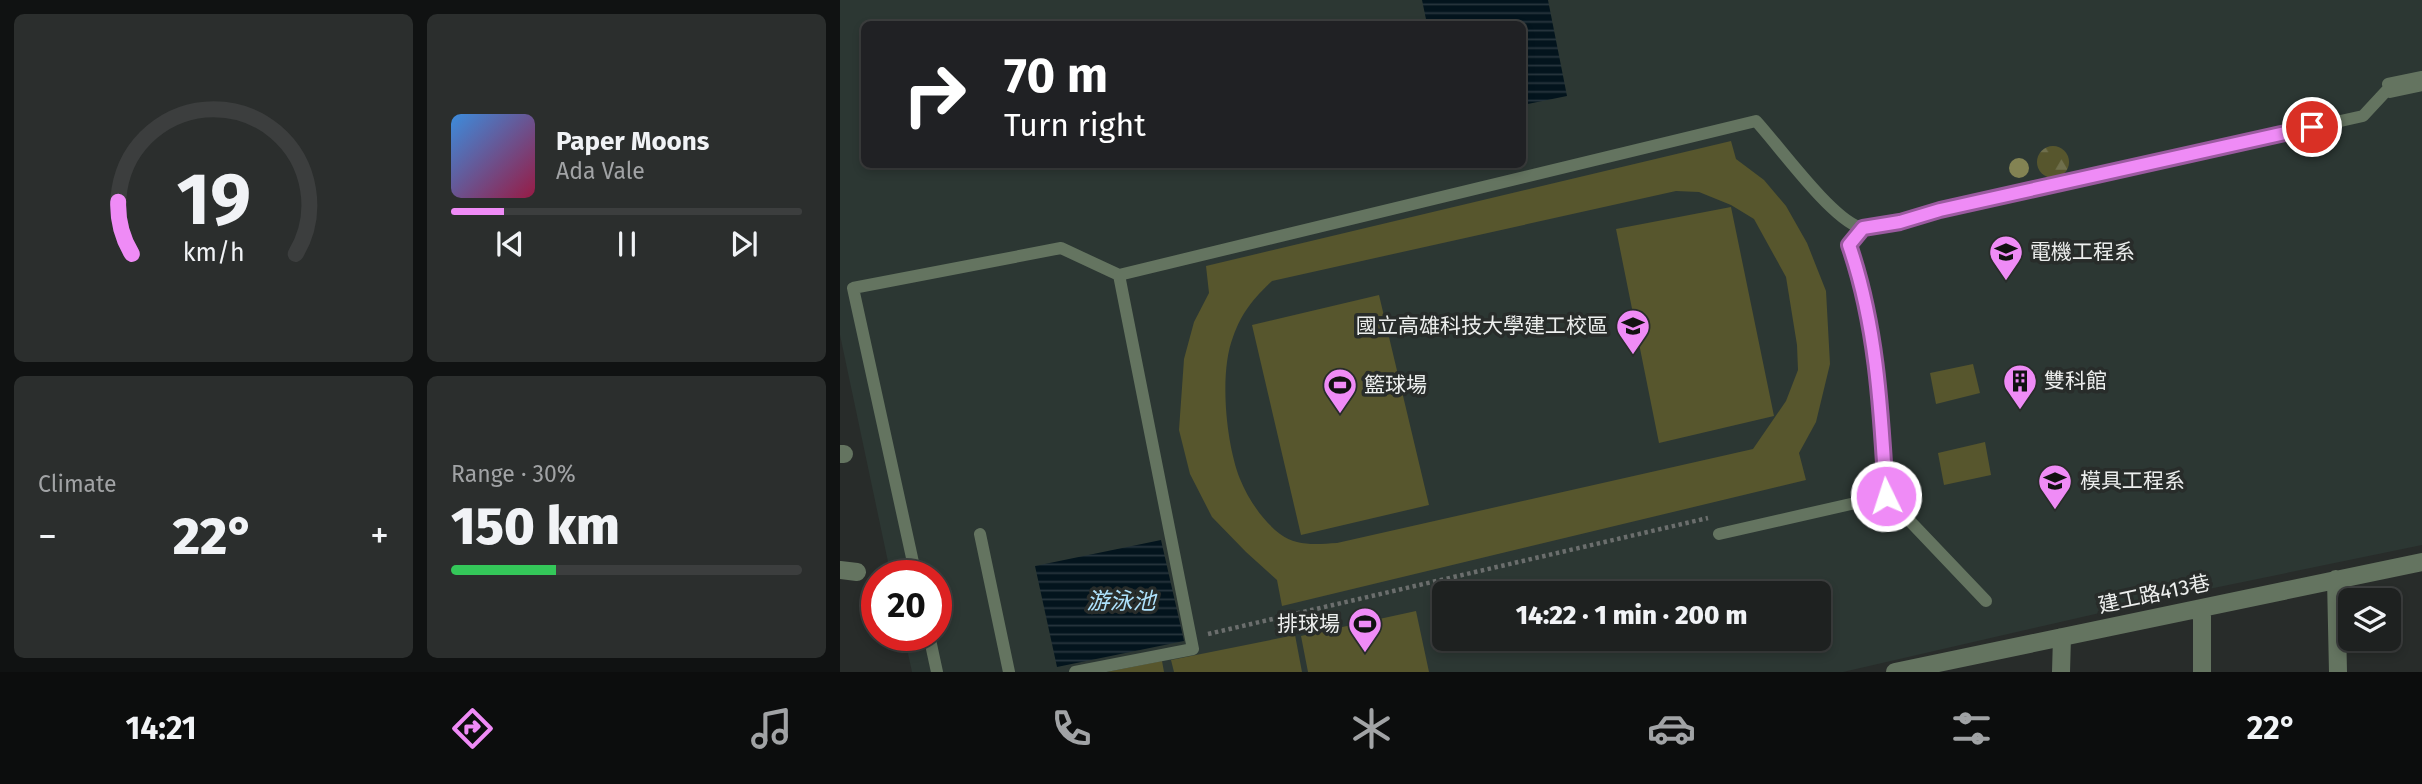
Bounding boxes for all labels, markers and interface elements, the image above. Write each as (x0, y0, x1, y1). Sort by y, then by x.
text: 70 m (1004, 46, 1108, 105)
icon: right (889, 49, 980, 140)
pin (2282, 97, 2342, 157)
text: Turn right (1004, 106, 1146, 144)
icon: arrive (2293, 108, 2331, 146)
text: Paper Moons (556, 126, 709, 157)
text: 19 (176, 157, 251, 244)
text: Ada Vale (556, 157, 645, 185)
icon: previous (491, 225, 529, 263)
icon: pause (608, 225, 646, 263)
icon: next (725, 225, 763, 263)
school or university icon: 電機工程系 (1987, 233, 2025, 282)
text: km/h (183, 238, 244, 268)
place label: 電機工程系 (2030, 239, 2135, 265)
school or university icon: 國立高雄科技大學建工校區 (1614, 307, 1652, 356)
place label: 國立高雄科技大學建工校區 (1356, 313, 1608, 339)
building icon: 雙科館 (2001, 362, 2039, 411)
sports icon: 籃球場 (1321, 366, 1359, 415)
place label: 雙科館 (2044, 368, 2107, 394)
place label: 籃球場 (1364, 372, 1427, 398)
position arrow (1849, 459, 1923, 533)
text: Range · 30% (451, 460, 576, 488)
school or university icon: 模具工程系 (2036, 462, 2074, 511)
place label: 模具工程系 (2080, 468, 2185, 494)
text: Climate (38, 470, 117, 498)
text: 150 km (451, 495, 620, 558)
text: 22° (173, 505, 254, 568)
text: − (38, 513, 57, 559)
text: + (370, 513, 389, 559)
speed limit sign: 20 (861, 560, 952, 651)
street label: 建工路413巷 (2096, 569, 2212, 619)
water label: 游泳池 (1087, 587, 1158, 615)
map controls (2338, 588, 2401, 651)
button: layers (2338, 588, 2401, 651)
text: 14:22 · 1 min · 200 m (1516, 600, 1747, 631)
sports icon: 排球場 (1346, 605, 1384, 654)
place label: 排球場 (1277, 611, 1340, 637)
icon: directions (448, 704, 497, 753)
icon: music (747, 704, 796, 753)
icon: phone (1047, 704, 1096, 753)
icon: climate (1347, 704, 1396, 753)
icon: car (1647, 704, 1696, 753)
icon: filters (1947, 704, 1996, 753)
text: 14:21 (125, 709, 197, 747)
text: 22° (2247, 709, 2297, 747)

